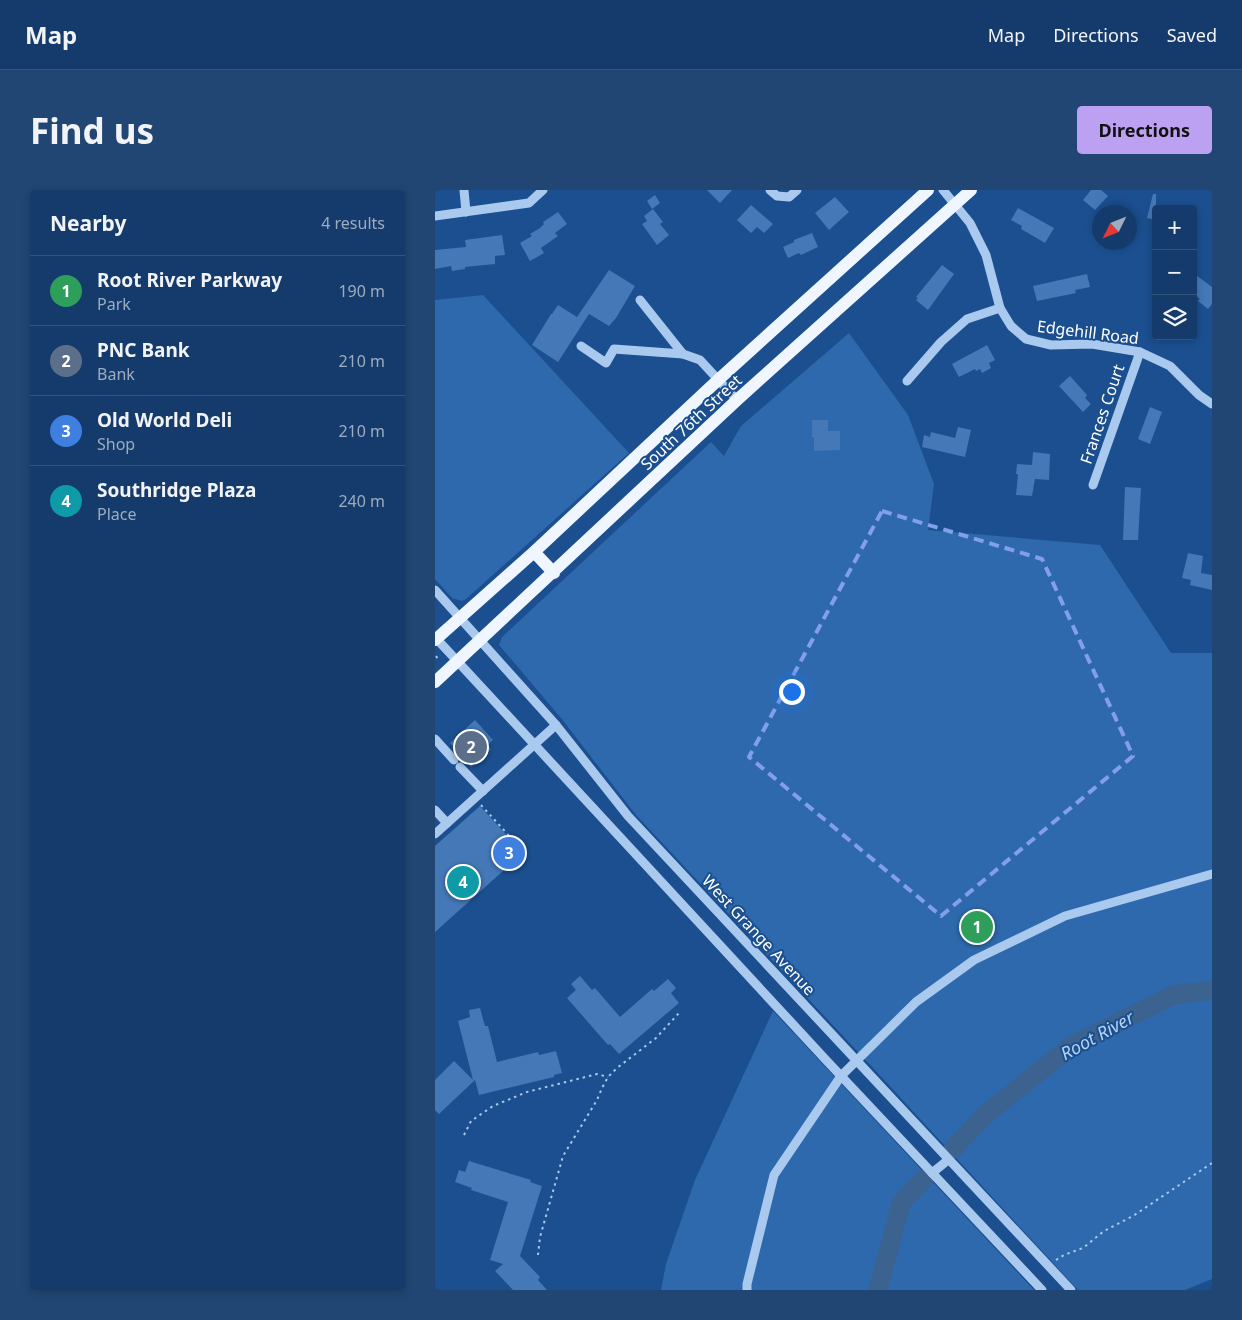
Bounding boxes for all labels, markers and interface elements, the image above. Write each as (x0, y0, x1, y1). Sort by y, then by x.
text: Map (25, 18, 77, 51)
text: Map (988, 23, 1025, 47)
text: Directions (1053, 23, 1139, 47)
text: Saved (1167, 23, 1217, 47)
button: Directions (1077, 106, 1212, 154)
text: Find us (30, 107, 154, 154)
north arrow (1092, 205, 1137, 250)
map controls (1152, 205, 1197, 340)
button: + (1152, 205, 1197, 250)
text: Nearby (50, 209, 126, 237)
text: 4 results (321, 212, 385, 234)
button: − (1152, 250, 1197, 295)
text: Root River Parkway (97, 267, 282, 293)
text: 1 (61, 280, 71, 302)
text: 190 m (338, 280, 385, 302)
text: Park (97, 293, 131, 315)
button: layers (1152, 295, 1197, 340)
street label: Edgehill Road (1036, 315, 1140, 349)
text: PNC Bank (97, 337, 190, 363)
text: 2 (61, 350, 71, 372)
text: 210 m (338, 350, 385, 372)
street label: Frances Court (1075, 361, 1129, 467)
text: Bank (97, 363, 135, 385)
street label: South 76th Street (636, 369, 747, 475)
text: Old World Deli (97, 407, 232, 433)
text: 3 (61, 420, 71, 442)
text: 210 m (338, 420, 385, 442)
text: Shop (97, 433, 135, 455)
text: Southridge Plaza (97, 477, 256, 503)
text: 4 (61, 490, 71, 512)
text: 240 m (338, 490, 385, 512)
text: Place (97, 503, 137, 525)
your location (779, 679, 805, 705)
pin: 2 (455, 728, 487, 766)
pin: 3 (493, 834, 525, 872)
pin: 4 (447, 863, 479, 901)
street label: West Grange Avenue (697, 870, 821, 1000)
pin: 1 (961, 908, 993, 946)
water label: Root River (1056, 1005, 1139, 1065)

